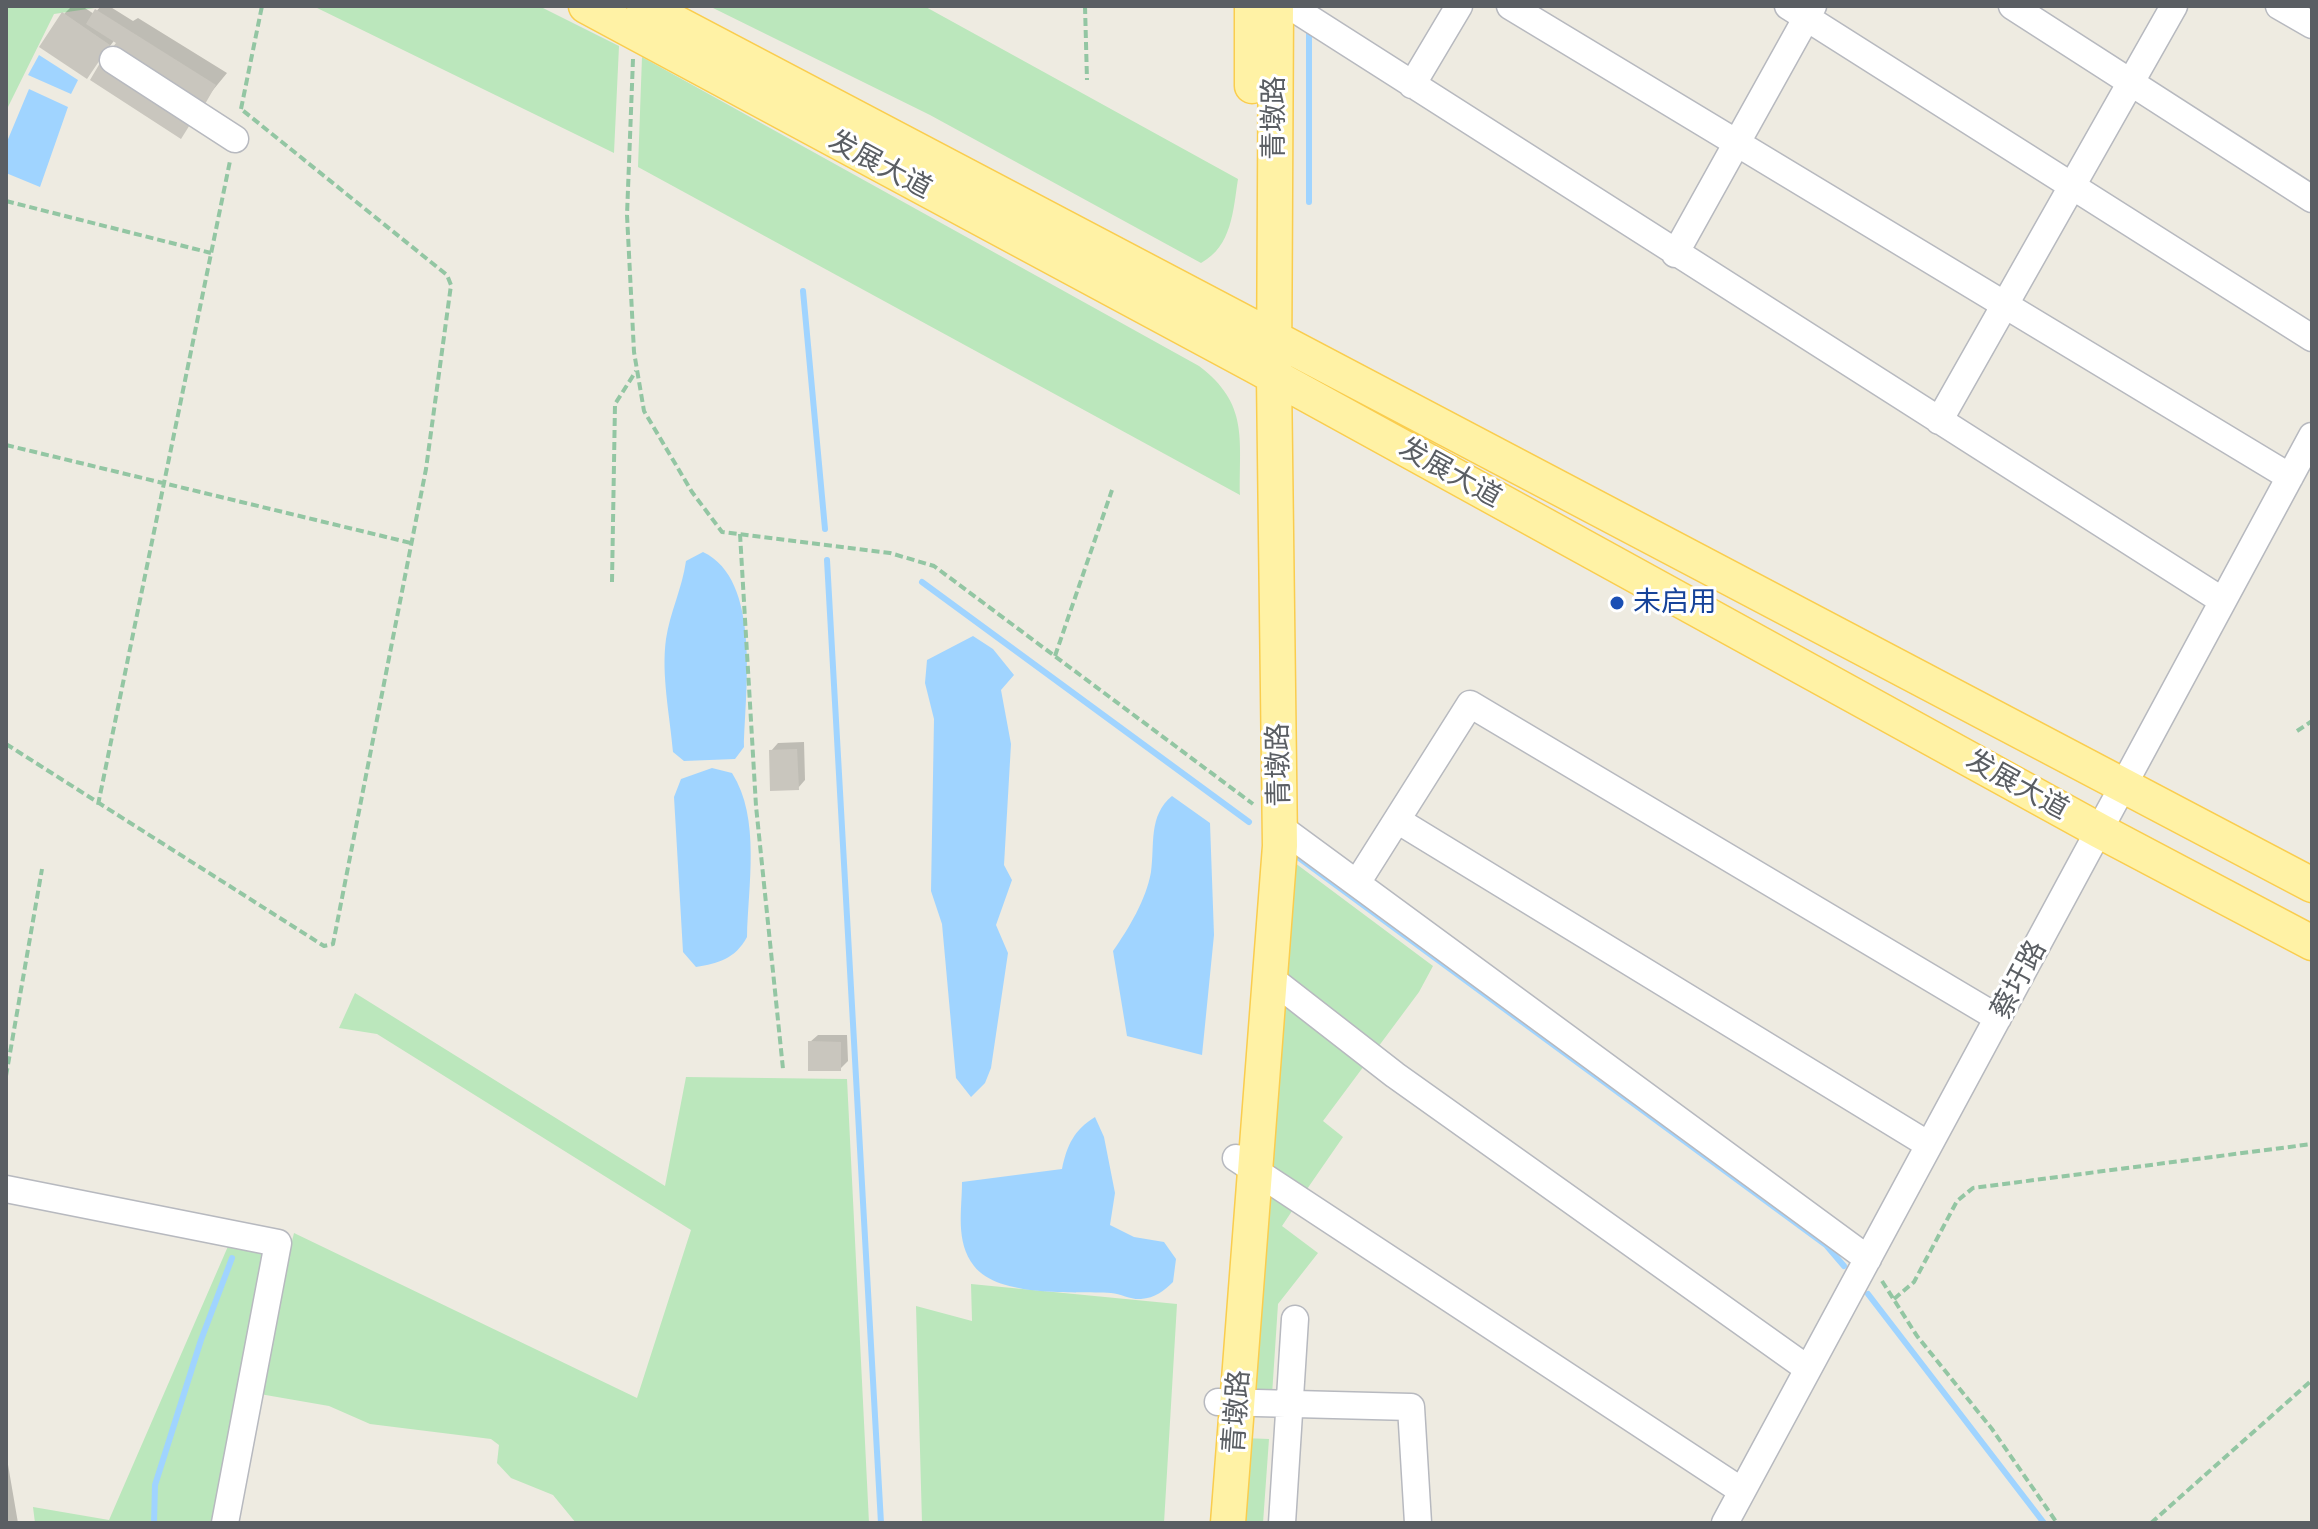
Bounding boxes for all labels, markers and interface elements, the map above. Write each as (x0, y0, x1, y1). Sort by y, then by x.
street label: 青墩路 (1258, 76, 1292, 160)
street label: 发展大道 (823, 124, 937, 206)
street label: 发展大道 (1393, 431, 1507, 515)
place label: 未启用 (1633, 586, 1717, 620)
marker: 未启用 (1608, 594, 1626, 612)
street label: 青墩路 (1261, 723, 1297, 807)
street label: 发展大道 (1960, 743, 2074, 827)
street label: 蔡圩路 (1984, 935, 2054, 1025)
street label: 青墩路 (1217, 1369, 1257, 1455)

